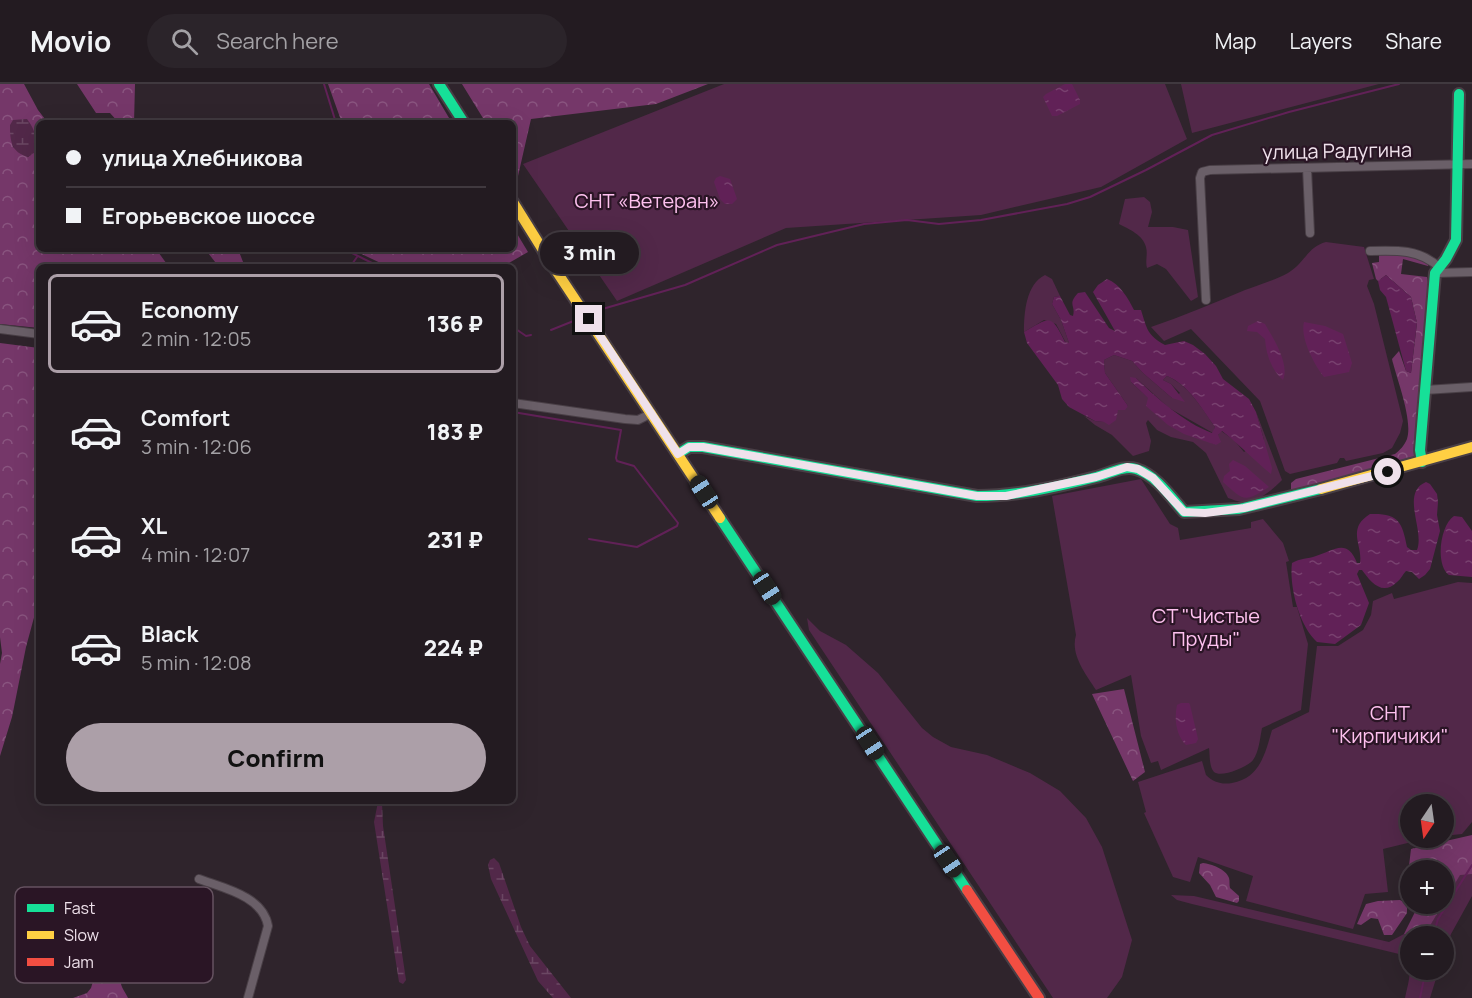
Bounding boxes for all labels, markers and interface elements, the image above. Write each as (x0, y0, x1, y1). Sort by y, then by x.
search box (147, 14, 567, 68)
text: Movio (30, 22, 111, 60)
icon: search (168, 25, 201, 58)
text: Search here (216, 26, 339, 56)
text: Map (1215, 27, 1256, 55)
text: Layers (1289, 27, 1352, 55)
text: Share (1385, 27, 1442, 55)
street label: улица Радугина (1262, 136, 1412, 165)
text: улица Хлебникова (102, 143, 303, 173)
park label: СНТ «Ветеран» (574, 187, 720, 214)
text: Егорьевское шоссе (102, 201, 315, 231)
callout: 3 min (540, 232, 638, 274)
text: 3 min (563, 239, 616, 266)
text: Economy (141, 295, 239, 325)
icon: car (69, 297, 123, 351)
route end (575, 305, 602, 332)
text: 136 ₽ (427, 309, 483, 339)
text: 2 min · 12:05 (141, 325, 251, 352)
text: Comfort (141, 403, 230, 433)
icon: car (69, 405, 123, 459)
text: 183 ₽ (427, 417, 483, 447)
text: 3 min · 12:06 (141, 433, 252, 460)
route start (1374, 458, 1401, 485)
car (687, 472, 721, 512)
text: XL (141, 511, 167, 541)
icon: car (69, 513, 123, 567)
text: 231 ₽ (427, 525, 483, 555)
text: 4 min · 12:07 (141, 541, 250, 568)
car (750, 568, 784, 608)
park label: СТ "Чистые Пруды" (1152, 602, 1260, 652)
text: Black (141, 619, 198, 649)
icon: car (69, 621, 123, 675)
text: 224 ₽ (424, 633, 483, 663)
text: 5 min · 12:08 (141, 649, 252, 676)
park label: СНТ "Кирпичики" (1331, 699, 1449, 749)
button: Confirm (66, 723, 486, 792)
car (853, 723, 887, 763)
north arrow (1400, 794, 1454, 848)
map controls (1400, 794, 1454, 980)
car (930, 841, 966, 881)
button: + (1400, 860, 1454, 914)
legend (15, 887, 213, 983)
text: Fast (64, 897, 95, 919)
text: Slow (64, 924, 99, 946)
button: − (1400, 926, 1454, 980)
text: Jam (64, 951, 94, 973)

